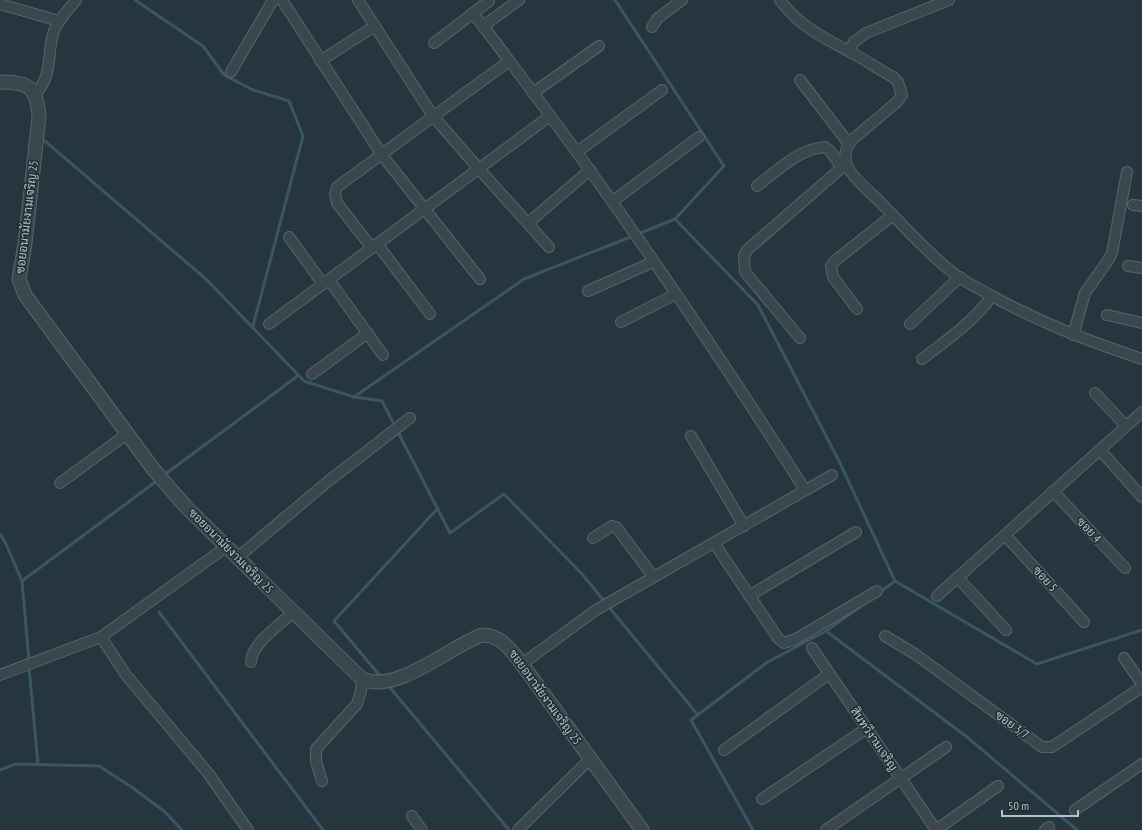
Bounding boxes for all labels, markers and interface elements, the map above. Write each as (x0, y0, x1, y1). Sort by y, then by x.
street label: ซอยอนามัยงามเจริญ 25 (12, 159, 41, 275)
street label: ซอยอนามัยงามเจริญ 25 (186, 505, 277, 596)
street label: ซอย 4 (1074, 514, 1105, 546)
street label: ซอย 5 (1030, 563, 1061, 595)
street label: ซอยอนามัยงามเจริญ 25 (506, 646, 585, 747)
street label: สินทวีงามเจริญ (848, 704, 901, 773)
street label: ซอย 3/7 (992, 707, 1032, 742)
scale bar (1002, 792, 1078, 818)
text: 50 m (1008, 798, 1029, 813)

